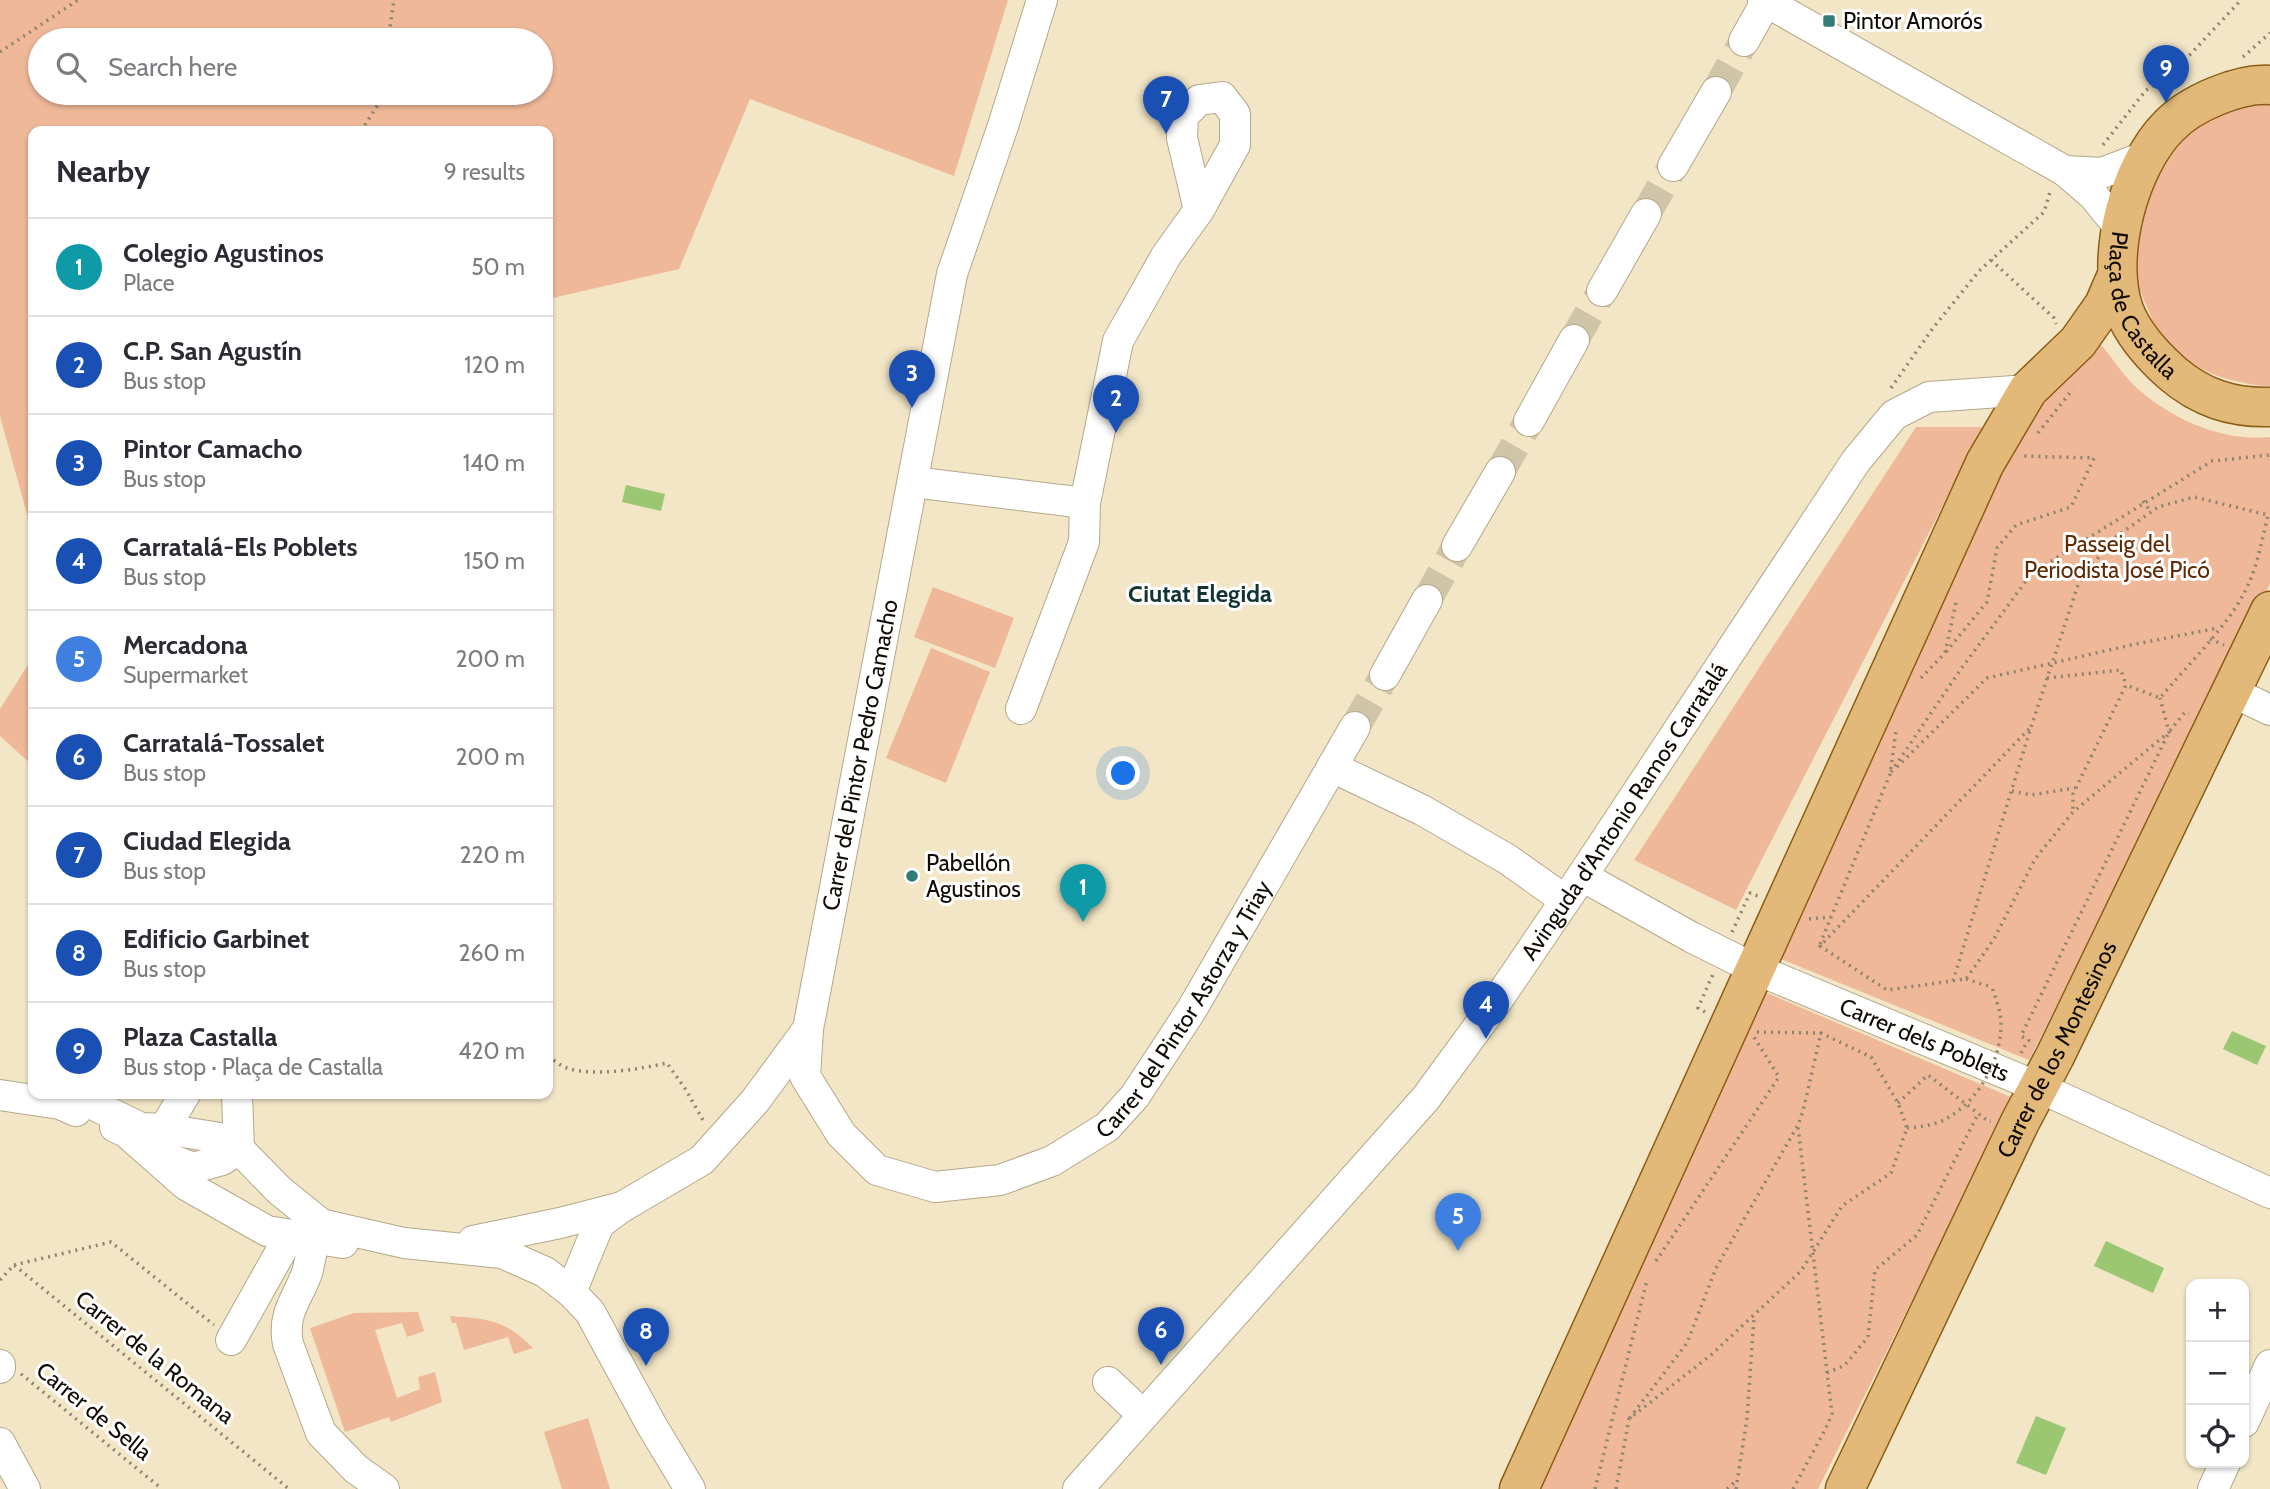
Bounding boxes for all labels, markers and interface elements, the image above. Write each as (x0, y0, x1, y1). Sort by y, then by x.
place label: Pintor Amorós (1843, 7, 1982, 35)
marker: Pintor Amorós (1821, 13, 1837, 29)
search box (28, 28, 553, 105)
pin: 9 (2143, 45, 2189, 103)
icon: search (52, 48, 90, 86)
text: Search here (108, 51, 237, 83)
pin: 7 (1143, 76, 1189, 134)
text: Nearby (56, 153, 150, 190)
text: 9 results (444, 158, 525, 186)
street label: Plaça de Castalla (2103, 230, 2183, 385)
text: Colegio Agustinos (123, 237, 324, 269)
text: 1 (75, 253, 83, 281)
text: 50 m (471, 253, 525, 281)
text: Place (123, 269, 175, 297)
text: C.P. San Agustín (123, 335, 302, 367)
pin: 3 (889, 350, 935, 408)
text: 2 (73, 351, 85, 379)
text: 120 m (464, 351, 525, 379)
text: Bus stop (123, 367, 206, 395)
pin: 2 (1093, 375, 1139, 433)
text: Pintor Camacho (123, 433, 302, 465)
text: 3 (73, 449, 85, 477)
text: 140 m (463, 449, 525, 477)
text: Bus stop (123, 465, 206, 493)
park label: Passeig del Periodista José Picó (2024, 530, 2210, 584)
text: Carratalá-Els Poblets (123, 531, 357, 563)
text: 4 (72, 547, 86, 575)
text: 150 m (464, 547, 525, 575)
text: Bus stop (123, 563, 206, 591)
district label: Ciutat Elegida (1128, 579, 1272, 608)
street label: Carrer del Pintor Pedro Camacho (816, 597, 904, 913)
text: Mercadona (123, 629, 248, 661)
text: 5 (73, 645, 85, 673)
text: 200 m (455, 645, 525, 673)
street label: Avinguda d'Antonio Ramos Carratalá (1515, 657, 1733, 965)
text: Supermarket (123, 661, 248, 689)
text: Carratalá-Tossalet (123, 727, 324, 759)
text: 6 (73, 743, 85, 771)
text: 200 m (455, 743, 525, 771)
your location (1106, 756, 1140, 790)
text: Bus stop (123, 759, 206, 787)
text: Ciudad Elegida (123, 825, 291, 857)
text: 7 (73, 841, 85, 869)
text: 220 m (459, 841, 525, 869)
place label: Pabellón Agustinos (926, 849, 1021, 903)
text: Bus stop (123, 857, 206, 885)
pin: 1 (1060, 864, 1106, 922)
marker: Pabellón Agustinos (904, 868, 920, 884)
street label: Carrer del Pintor Astorza y Triay (1091, 875, 1277, 1144)
text: Edificio Garbinet (123, 923, 309, 955)
street label: Carrer de los Montesinos (1991, 936, 2122, 1162)
text: 8 (72, 939, 86, 967)
text: 260 m (458, 939, 525, 967)
text: Bus stop (123, 955, 206, 983)
pin: 4 (1463, 981, 1509, 1039)
street label: Carrer dels Poblets (1835, 992, 2013, 1087)
text: Plaza Castalla (123, 1021, 278, 1053)
text: 9 (73, 1037, 85, 1065)
text: 420 m (458, 1037, 525, 1065)
text: Bus stop · Plaça de Castalla (123, 1053, 383, 1081)
pin: 5 (1435, 1193, 1481, 1251)
map controls (2186, 1279, 2249, 1468)
button: + (2186, 1279, 2249, 1342)
street label: Carrer de la Romana (70, 1284, 240, 1430)
pin: 6 (1138, 1307, 1184, 1365)
pin: 8 (623, 1308, 669, 1366)
button: − (2186, 1342, 2249, 1405)
street label: Carrer de Sella (31, 1356, 157, 1466)
button: locate (2186, 1405, 2249, 1468)

